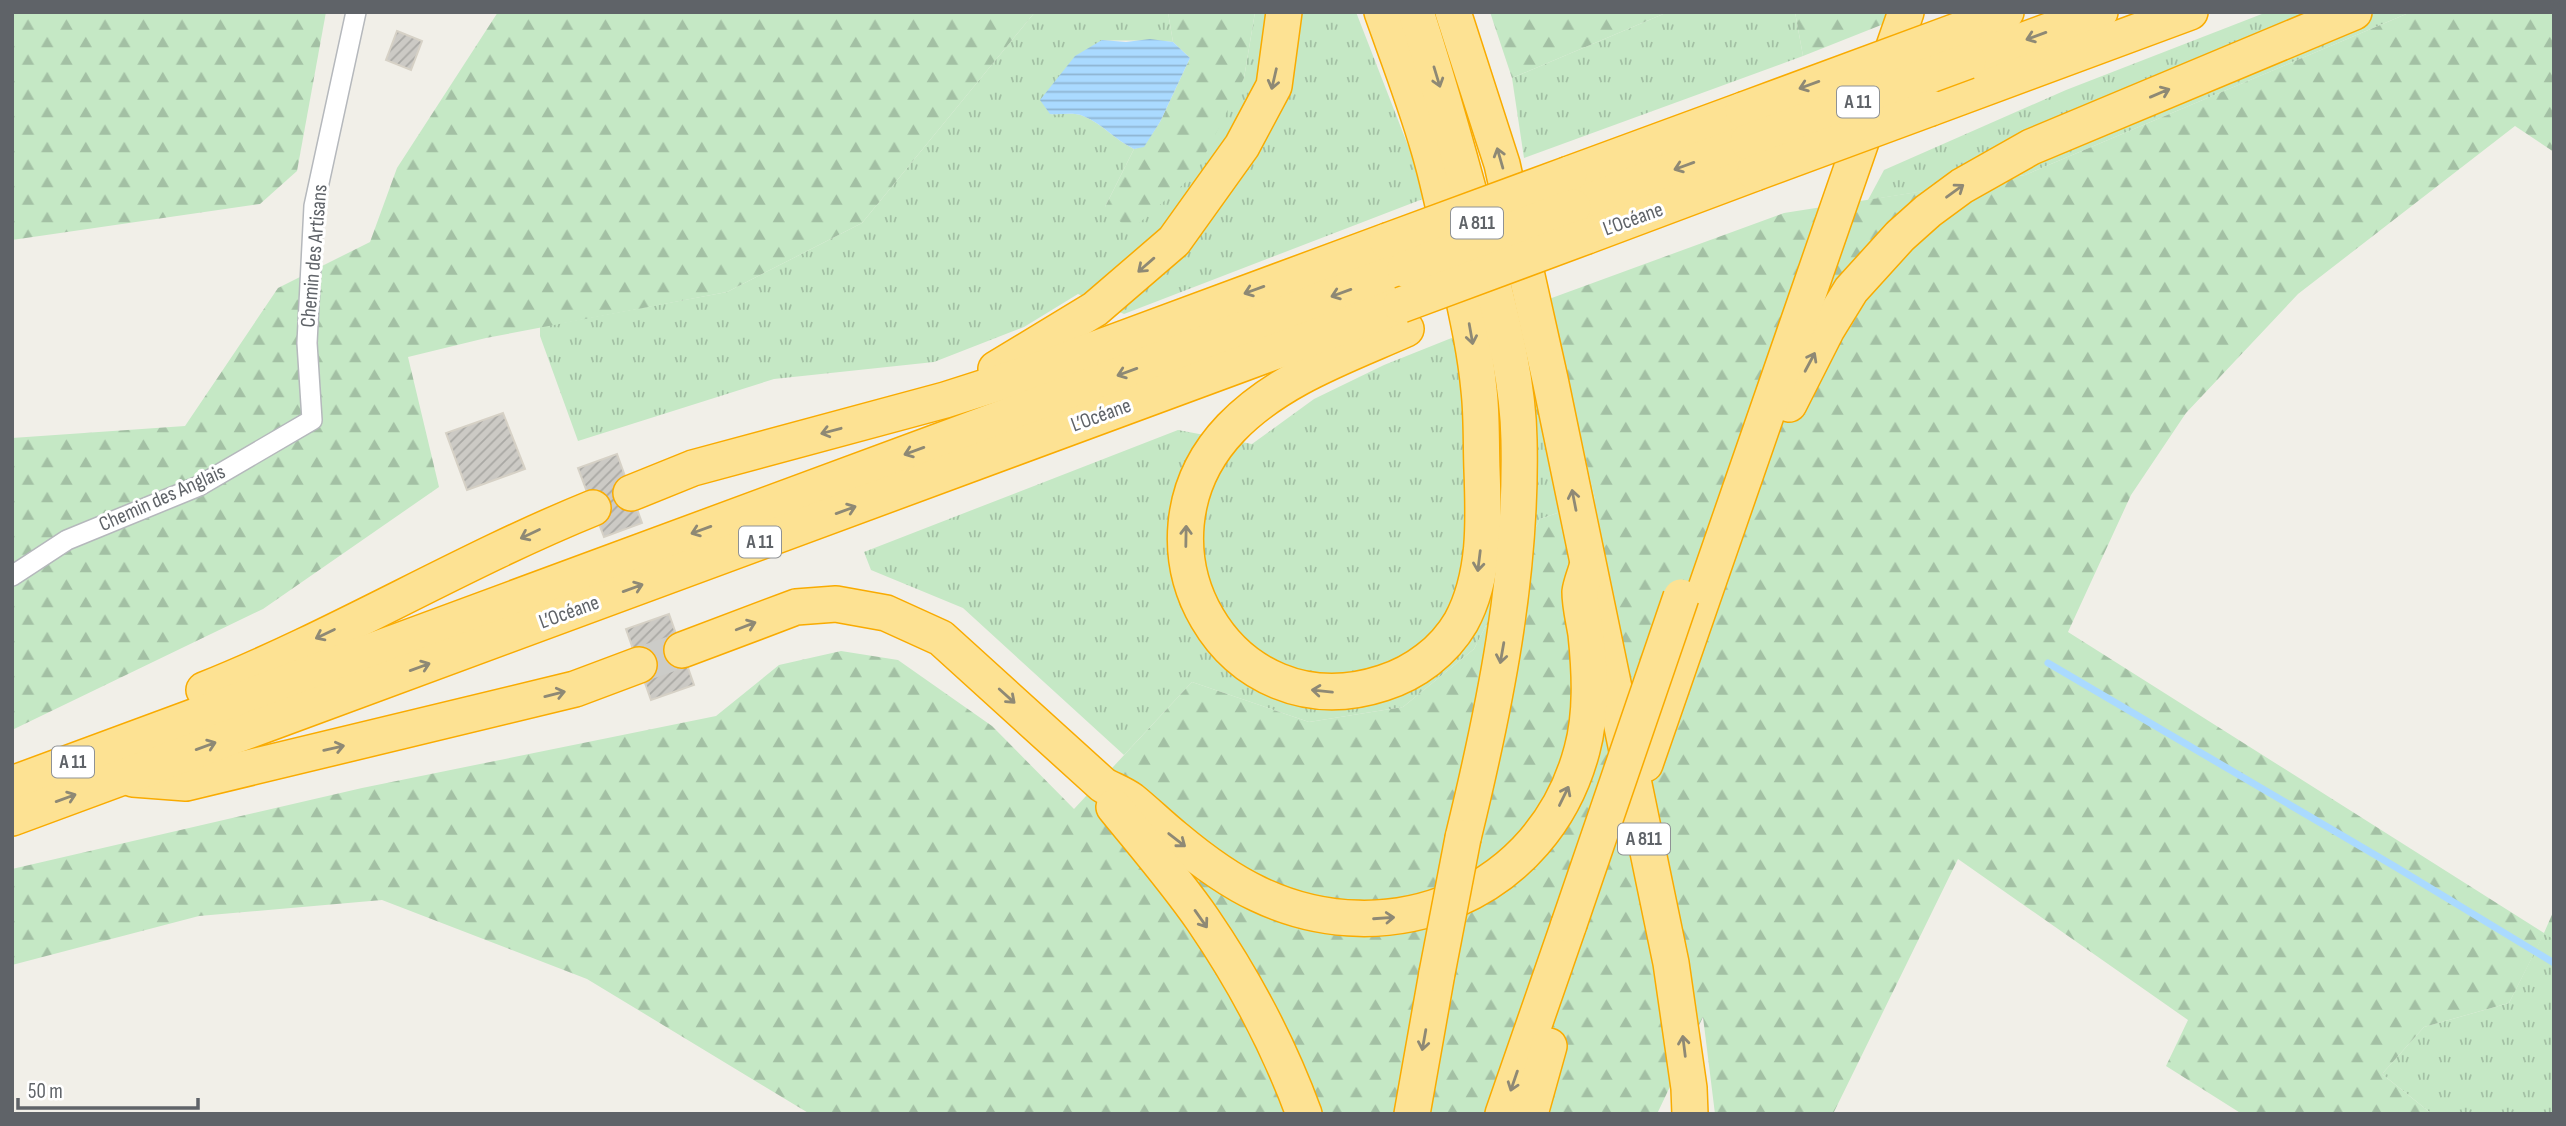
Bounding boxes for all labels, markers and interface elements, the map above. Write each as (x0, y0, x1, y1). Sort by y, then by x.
one-way arrow (2026, 31, 2048, 43)
one-way arrow (1432, 66, 1444, 88)
one-way arrow (1267, 68, 1280, 90)
one-way arrow (1799, 80, 1821, 92)
one-way arrow (2149, 85, 2170, 98)
road number: A 11 (1837, 86, 1879, 118)
one-way arrow (1493, 147, 1506, 169)
one-way arrow (1673, 161, 1695, 173)
street label: Chemin des Artisans (295, 183, 333, 329)
one-way arrow (1945, 184, 1964, 198)
street label: L’Océane (1600, 197, 1666, 241)
road number: A 811 (1451, 208, 1503, 238)
one-way arrow (1137, 257, 1155, 273)
one-way arrow (1243, 285, 1265, 298)
one-way arrow (1330, 288, 1352, 300)
one-way arrow (1465, 322, 1478, 345)
one-way arrow (1803, 352, 1817, 373)
one-way arrow (1117, 367, 1139, 379)
street label: L’Océane (1068, 393, 1134, 437)
one-way arrow (821, 425, 843, 438)
one-way arrow (903, 446, 925, 458)
street label: Chemin des Anglais (95, 459, 229, 537)
one-way arrow (1566, 489, 1580, 512)
one-way arrow (835, 502, 857, 515)
one-way arrow (690, 525, 712, 537)
one-way arrow (1179, 525, 1192, 548)
road number: A 11 (739, 526, 781, 558)
one-way arrow (520, 528, 541, 541)
one-way arrow (1473, 549, 1486, 572)
one-way arrow (621, 581, 643, 594)
street label: L’Océane (536, 590, 602, 634)
one-way arrow (734, 619, 756, 631)
one-way arrow (316, 627, 336, 641)
one-way arrow (1495, 641, 1508, 664)
one-way arrow (408, 660, 430, 673)
one-way arrow (1311, 684, 1334, 697)
one-way arrow (544, 687, 566, 700)
one-way arrow (998, 688, 1015, 705)
one-way arrow (195, 739, 217, 751)
one-way arrow (322, 741, 345, 754)
road number: A 11 (52, 747, 94, 778)
one-way arrow (1558, 786, 1571, 807)
one-way arrow (54, 791, 76, 803)
road number: A 811 (1618, 824, 1670, 854)
one-way arrow (1168, 832, 1186, 847)
one-way arrow (1194, 909, 1208, 928)
one-way arrow (1372, 911, 1395, 924)
one-way arrow (1417, 1028, 1430, 1051)
one-way arrow (1677, 1035, 1690, 1058)
scale bar (18, 1066, 198, 1110)
one-way arrow (1507, 1069, 1519, 1091)
text: 50 m (28, 1079, 63, 1104)

